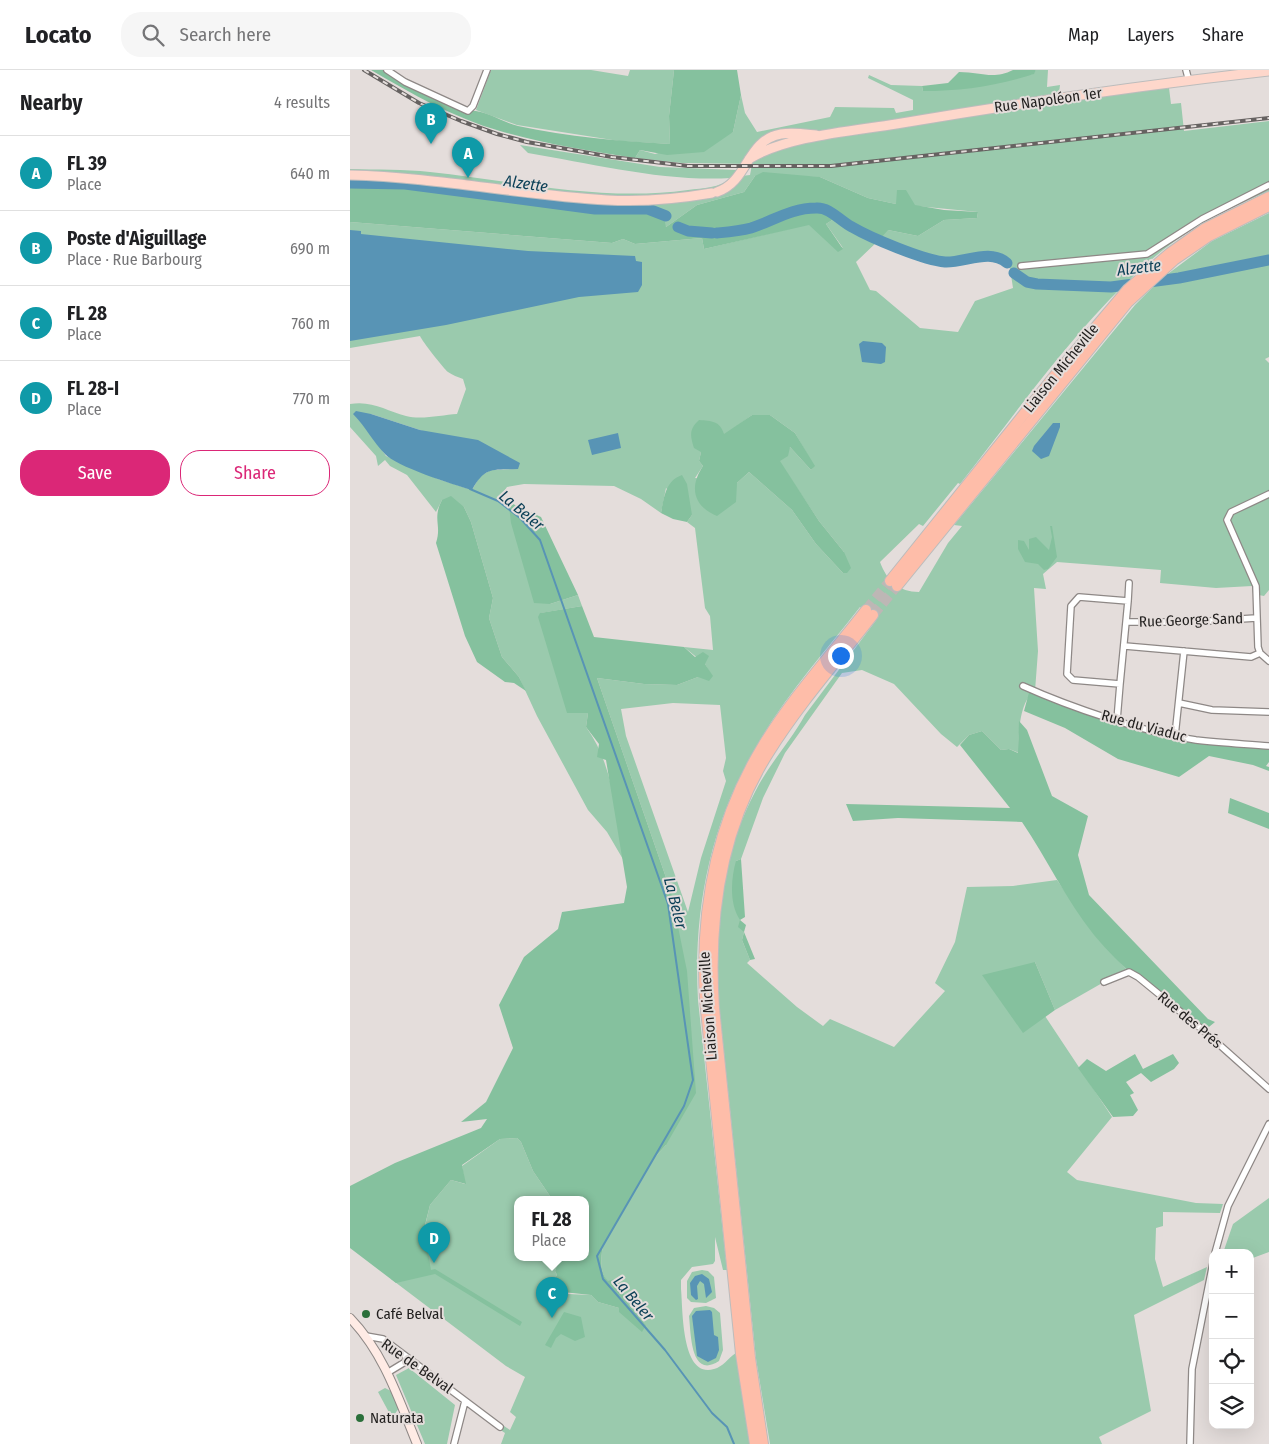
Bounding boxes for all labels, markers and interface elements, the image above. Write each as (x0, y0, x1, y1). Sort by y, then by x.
search box (121, 12, 471, 57)
text: Locato (25, 21, 91, 49)
icon: search (139, 21, 167, 49)
text: Search here (179, 23, 271, 46)
text: Map (1068, 24, 1099, 46)
text: Layers (1127, 24, 1174, 46)
text: Share (1202, 24, 1244, 46)
street label: Rue Napoléon 1er (993, 83, 1104, 116)
text: Nearby (20, 90, 82, 116)
text: 4 results (274, 93, 330, 112)
pin: B (415, 103, 447, 144)
pin: A (452, 137, 484, 178)
text: FL 39 (67, 152, 107, 175)
text: A (32, 164, 40, 183)
text: 640 m (290, 164, 330, 183)
water label: Alzette (502, 171, 549, 196)
text: Place (67, 175, 102, 194)
text: Poste d'Aiguillage (67, 227, 207, 250)
text: B (32, 239, 40, 258)
text: 690 m (290, 239, 330, 258)
text: Place · Rue Barbourg (67, 250, 202, 269)
water label: Alzette (1115, 255, 1163, 280)
text: FL 28 (67, 302, 107, 325)
text: C (32, 314, 40, 333)
text: 760 m (292, 314, 330, 333)
street label: Liaison Micheville (1020, 320, 1102, 416)
text: Place (67, 325, 102, 344)
text: FL 28-I (67, 377, 119, 400)
text: D (31, 389, 41, 408)
text: 770 m (293, 389, 330, 408)
text: Place (67, 400, 102, 419)
button: Save (20, 450, 170, 496)
button: Share (180, 450, 330, 496)
water label: La Beler (496, 486, 548, 535)
street label: Rue George Sand (1139, 609, 1243, 631)
your location (828, 643, 854, 669)
street label: Rue du Viaduc (1099, 706, 1189, 746)
water label: La Beler (660, 875, 691, 931)
street label: Liaison Micheville (695, 951, 721, 1061)
street label: Rue des Prés (1154, 988, 1226, 1052)
popup (514, 1196, 589, 1261)
text: FL 28 (532, 1208, 572, 1231)
pin: D (418, 1222, 450, 1263)
text: Place (532, 1231, 566, 1250)
map controls (1209, 1249, 1254, 1429)
button: + (1209, 1249, 1254, 1294)
water label: La Beler (610, 1272, 658, 1325)
pin: C (536, 1277, 568, 1318)
button: − (1209, 1294, 1254, 1339)
place label: Café Belval (376, 1305, 443, 1323)
marker: Café Belval (360, 1308, 372, 1320)
street label: Rue de Belval (378, 1335, 456, 1397)
button: locate (1209, 1339, 1254, 1384)
button: layers (1209, 1384, 1254, 1429)
place label: Naturata (370, 1409, 423, 1427)
marker: Naturata (354, 1412, 366, 1424)

